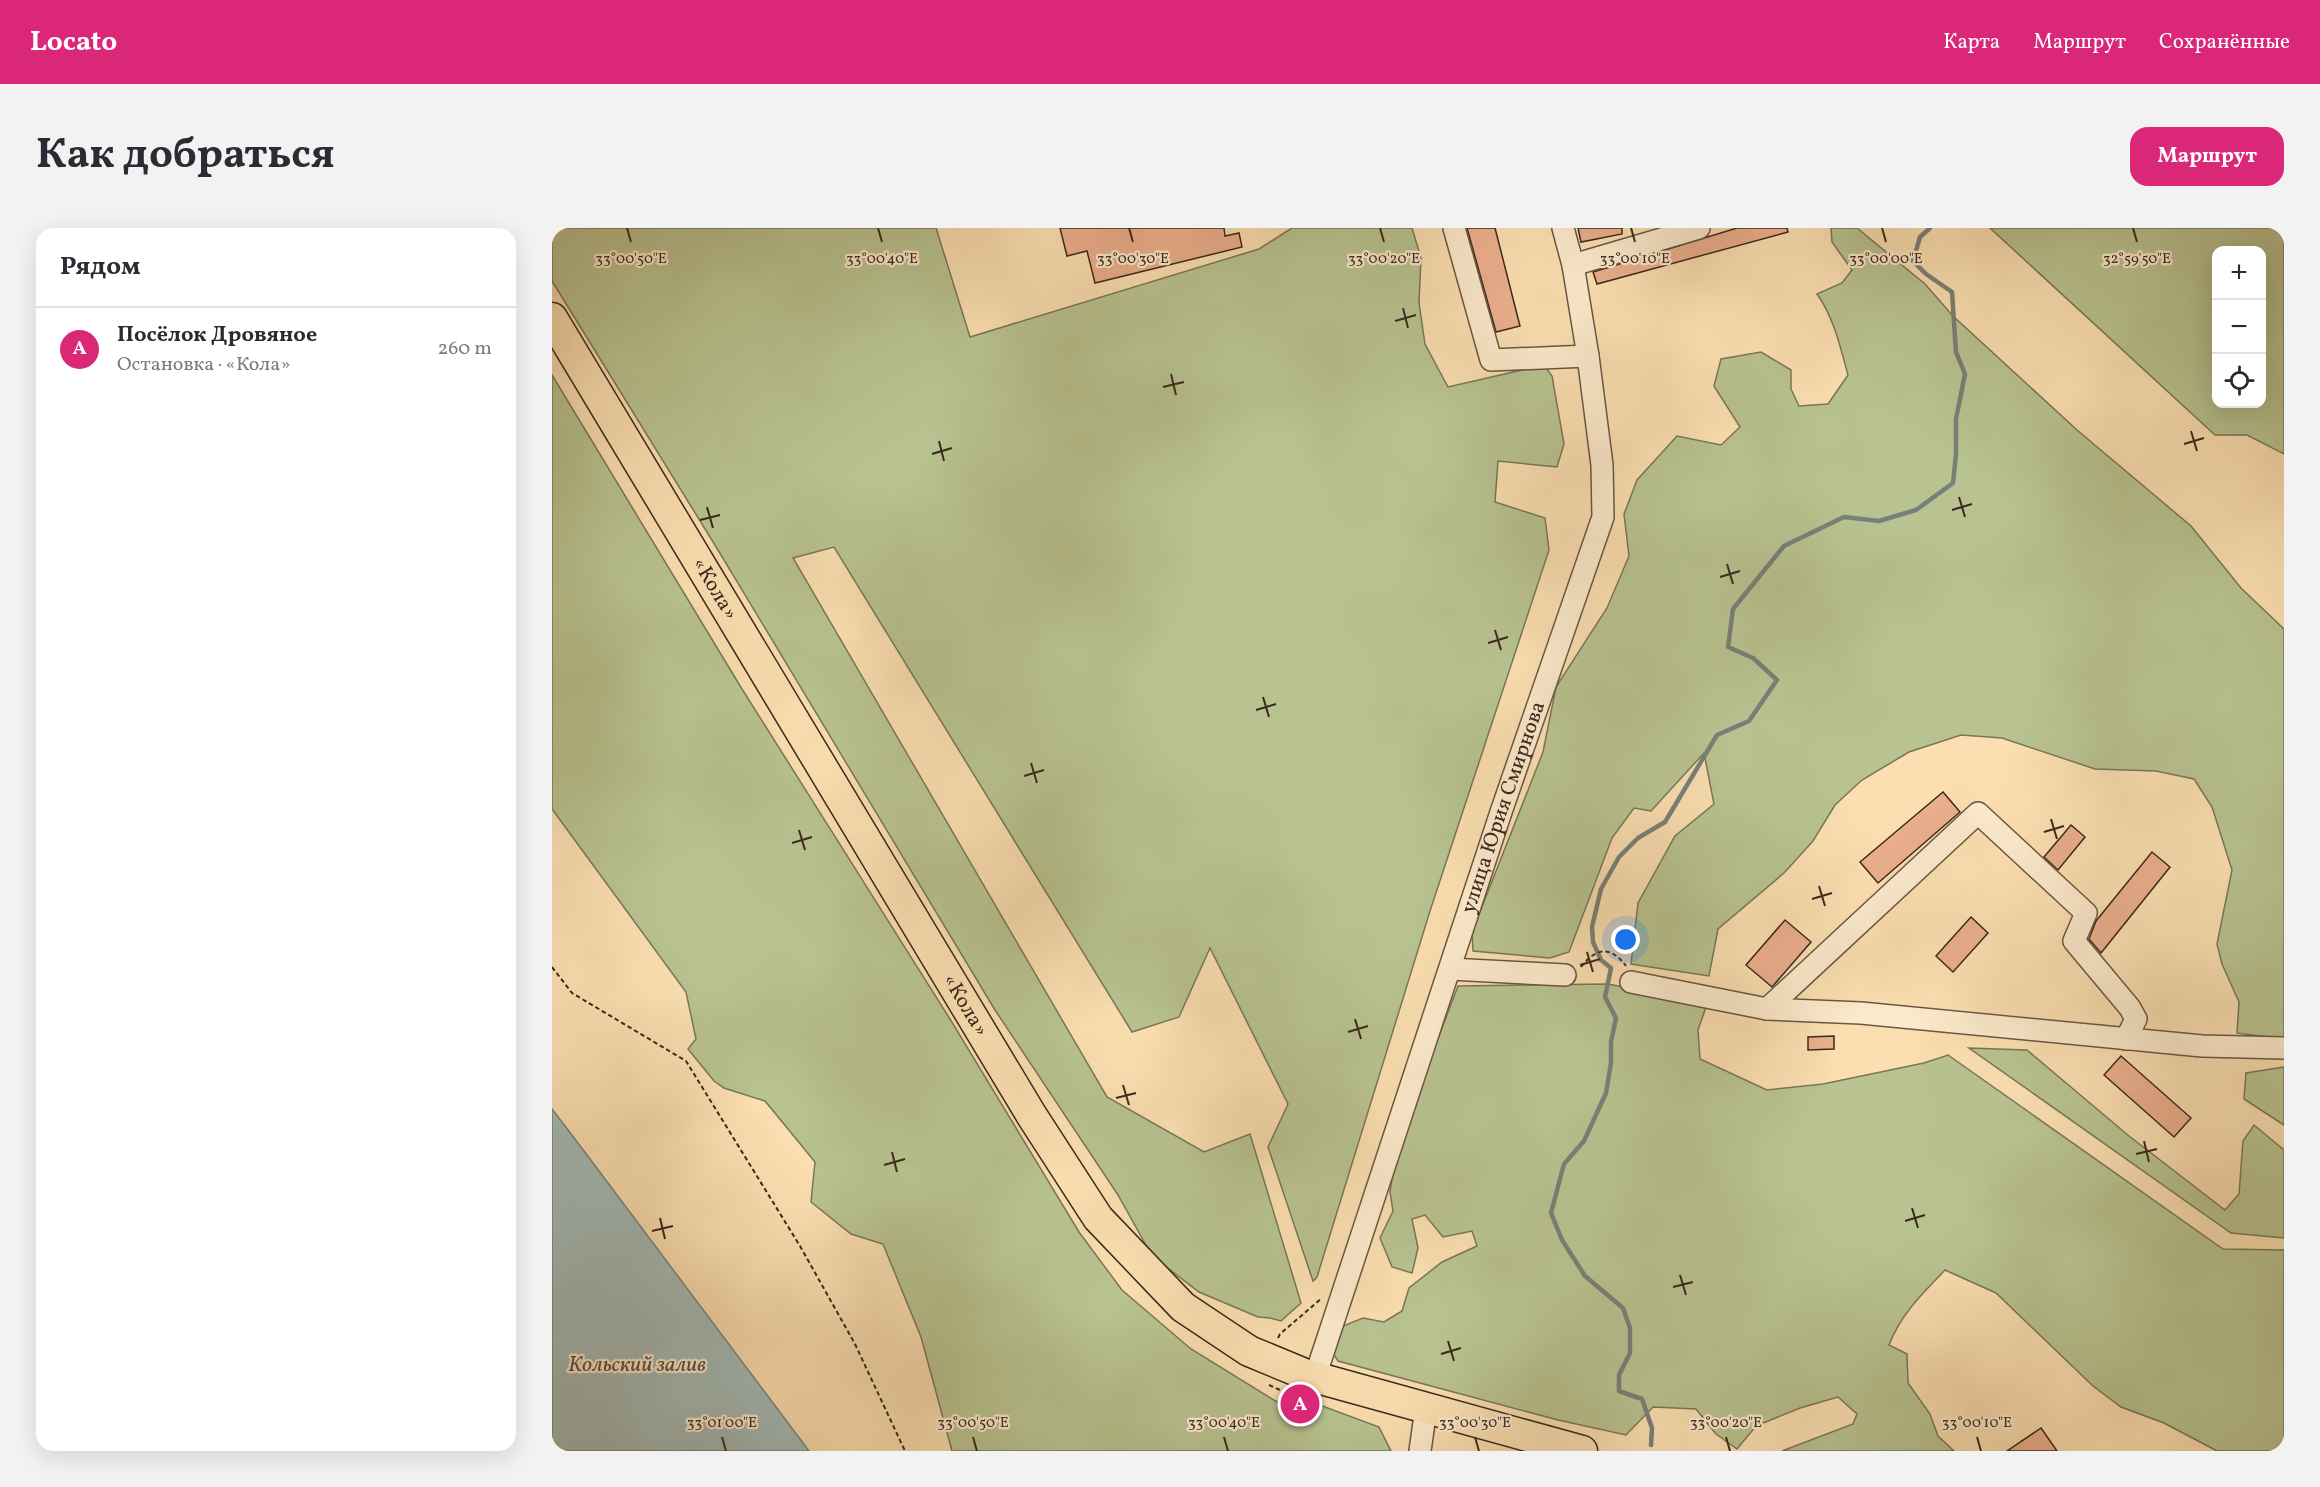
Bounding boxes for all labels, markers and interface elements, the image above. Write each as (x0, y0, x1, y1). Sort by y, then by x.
text: Locato (30, 23, 117, 62)
text: Карта (1943, 28, 2000, 57)
text: Маршрут (2033, 28, 2126, 57)
text: Сохранённые (2159, 28, 2290, 57)
text: Как добраться (36, 127, 335, 186)
button: Маршрут (2130, 127, 2284, 186)
map controls (2212, 246, 2266, 408)
button: + (2212, 246, 2266, 300)
text: Рядом (60, 249, 140, 285)
text: 33°00'50"E (595, 249, 667, 270)
text: 33°00'40"E (846, 249, 918, 270)
text: 33°00'30"E (1097, 249, 1169, 270)
text: 33°00'20"E (1348, 249, 1420, 270)
text: 33°00'10"E (1600, 249, 1670, 270)
text: 33°00'00"E (1849, 249, 1923, 270)
text: 32°59'50"E (2103, 249, 2171, 270)
button: − (2212, 300, 2266, 354)
text: Посёлок Дровяное (117, 320, 317, 351)
text: A (72, 335, 87, 363)
text: 260 m (437, 335, 492, 363)
text: Остановка · «Кола» (117, 351, 291, 379)
button: locate (2212, 354, 2266, 408)
street label: «Кола» (685, 552, 745, 625)
street label: улица Юрия Смирнова (1454, 697, 1553, 917)
your location (1611, 925, 1640, 954)
street label: «Кола» (935, 969, 995, 1042)
water label: Кольский залив (568, 1350, 706, 1381)
pin: A (1280, 1382, 1320, 1426)
text: 33°01'00"E (687, 1413, 757, 1434)
text: 33°00'50"E (937, 1413, 1009, 1434)
text: 33°00'40"E (1188, 1413, 1260, 1434)
text: 33°00'30"E (1439, 1413, 1511, 1434)
text: 33°00'20"E (1690, 1413, 1762, 1434)
text: 33°00'10"E (1942, 1413, 2012, 1434)

